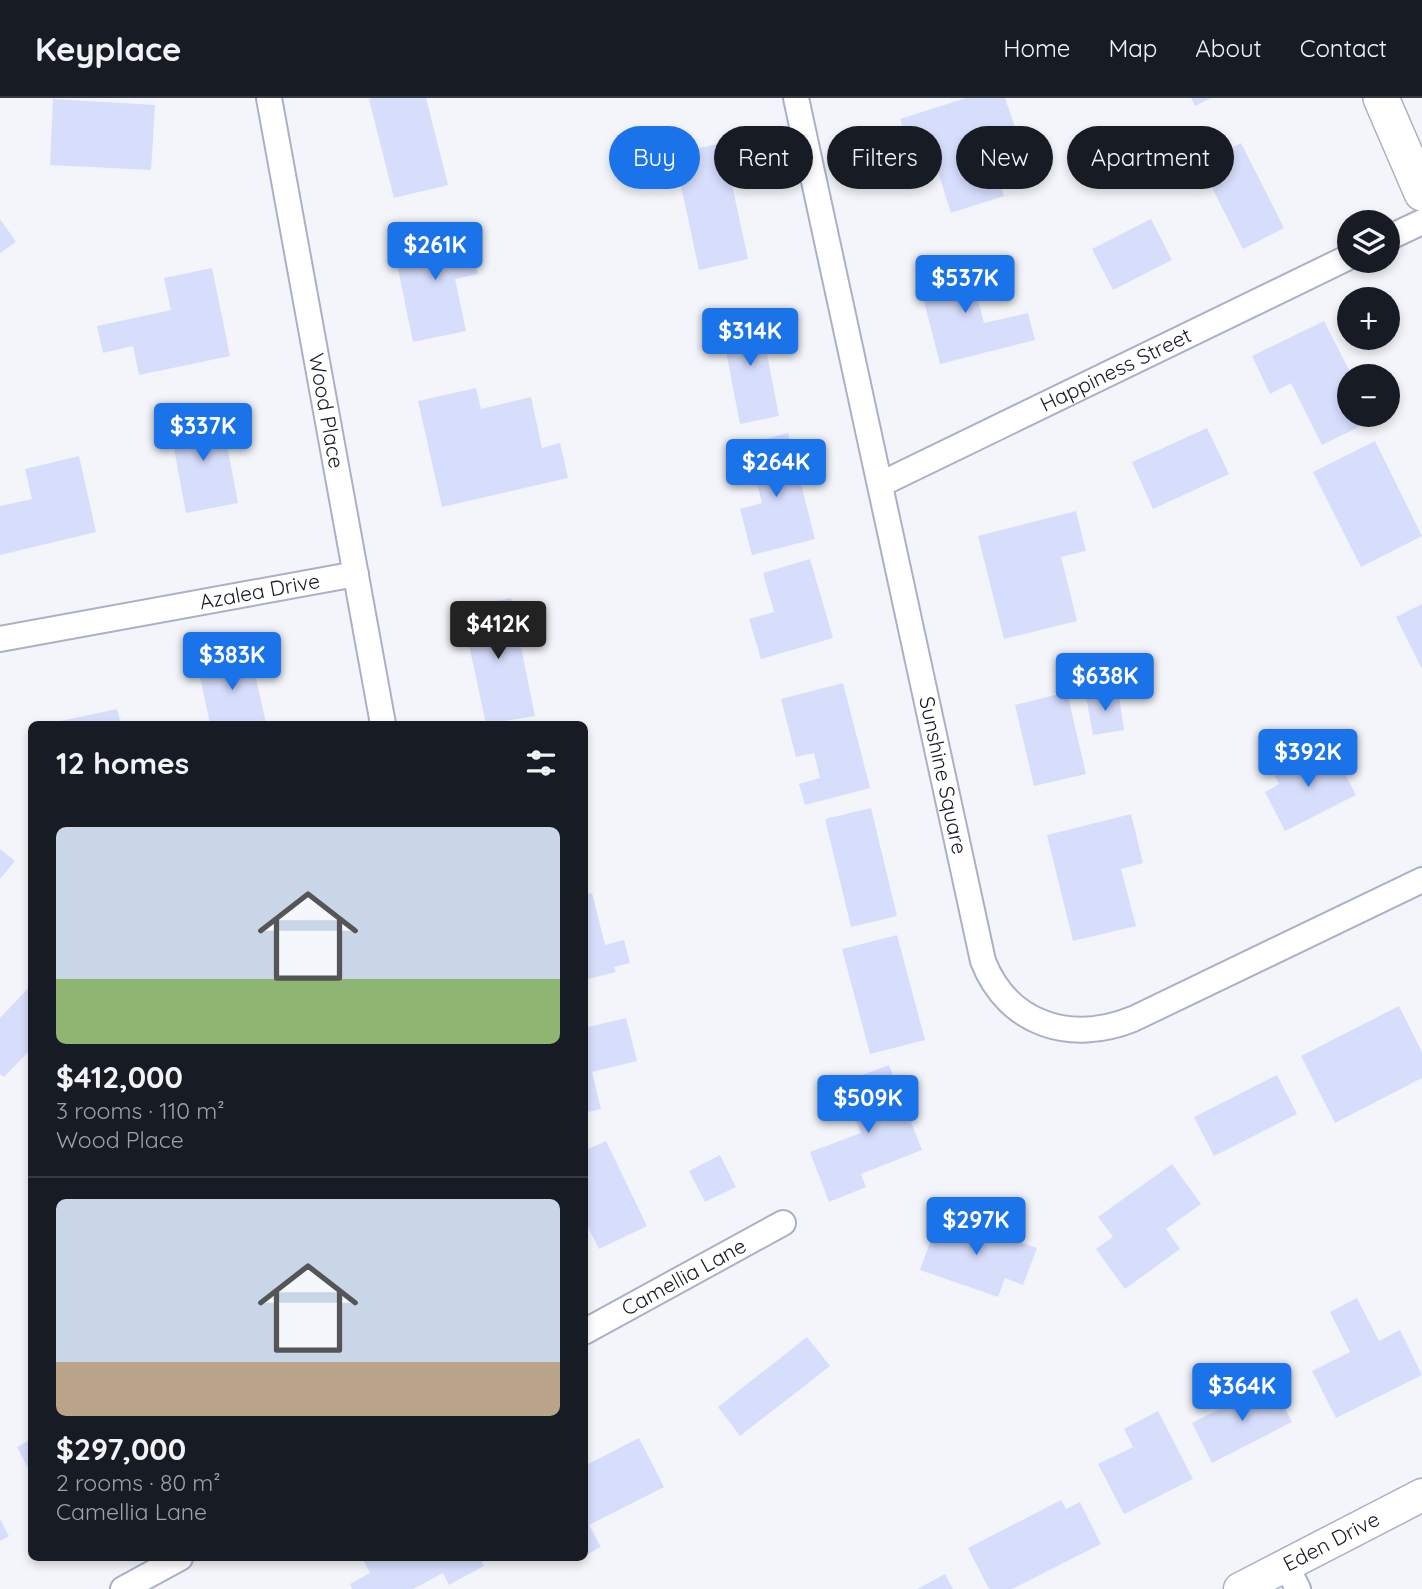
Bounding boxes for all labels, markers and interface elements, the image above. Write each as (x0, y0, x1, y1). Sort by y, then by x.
text: Keyplace (35, 28, 182, 69)
text: Home (1003, 33, 1070, 63)
text: Map (1108, 33, 1157, 63)
text: About (1195, 33, 1262, 63)
text: Contact (1300, 33, 1387, 63)
chip: Buy (609, 126, 700, 189)
chip: Rent (714, 126, 813, 189)
chip: Filters (827, 126, 942, 189)
chip: New (956, 126, 1053, 189)
chip: Apartment (1067, 126, 1234, 189)
map controls (1337, 210, 1400, 427)
button: layers (1337, 210, 1400, 273)
pin: $261K (386, 222, 484, 282)
text: $261K (403, 230, 467, 259)
pin: $537K (916, 256, 1014, 315)
text: $537K (931, 263, 999, 292)
button: + (1337, 287, 1400, 350)
pin: $314K (701, 308, 799, 368)
text: $314K (718, 316, 782, 345)
street label: Happiness Street (1036, 322, 1195, 417)
street label: Wood Place (304, 351, 350, 470)
button: − (1337, 364, 1400, 427)
pin: $337K (154, 404, 252, 463)
text: $337K (170, 411, 236, 440)
pin: $264K (727, 440, 825, 499)
text: $264K (742, 447, 810, 476)
street label: Azalea Drive (197, 567, 322, 614)
pin: $412K (449, 602, 547, 661)
text: $412K (466, 609, 530, 638)
pin: $383K (183, 632, 281, 692)
text: $383K (199, 640, 265, 669)
pin: $638K (1056, 654, 1154, 713)
text: $638K (1072, 661, 1138, 690)
street label: Sunshine Square (914, 694, 973, 856)
pin: $392K (1259, 730, 1357, 789)
text: $392K (1274, 737, 1342, 766)
text: 12 homes (56, 744, 189, 782)
icon: filters (522, 744, 560, 782)
icon: home (245, 873, 371, 999)
text: $412,000 (56, 1058, 183, 1096)
pin: $509K (819, 1076, 917, 1135)
text: $509K (833, 1083, 903, 1112)
text: 3 rooms · 110 m² (56, 1096, 225, 1125)
text: Wood Place (56, 1125, 184, 1154)
pin: $297K (927, 1198, 1025, 1257)
text: $297K (943, 1205, 1009, 1234)
street label: Camellia Lane (617, 1232, 750, 1321)
icon: home (245, 1245, 371, 1371)
pin: $364K (1193, 1364, 1291, 1423)
text: $364K (1208, 1371, 1276, 1400)
text: $297,000 (56, 1430, 186, 1468)
text: 2 rooms · 80 m² (56, 1468, 221, 1497)
text: Camellia Lane (56, 1497, 207, 1526)
street label: Eden Drive (1278, 1505, 1384, 1576)

